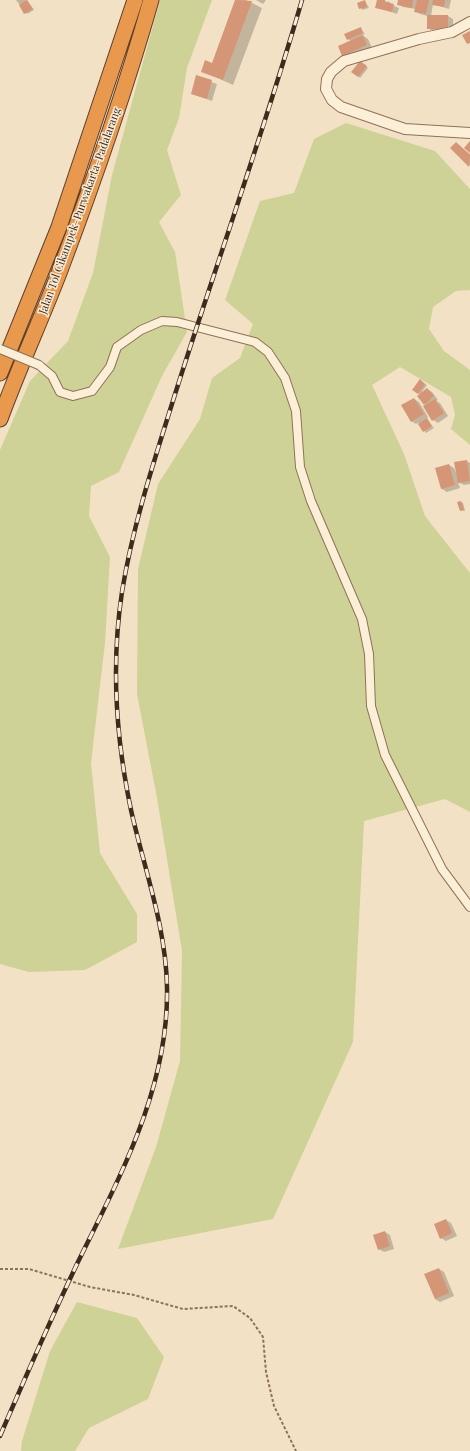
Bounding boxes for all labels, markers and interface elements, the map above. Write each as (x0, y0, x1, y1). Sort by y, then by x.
street label: Jalan Tol Cikampek–Purwakarta–Padalarang (36, 106, 124, 316)

